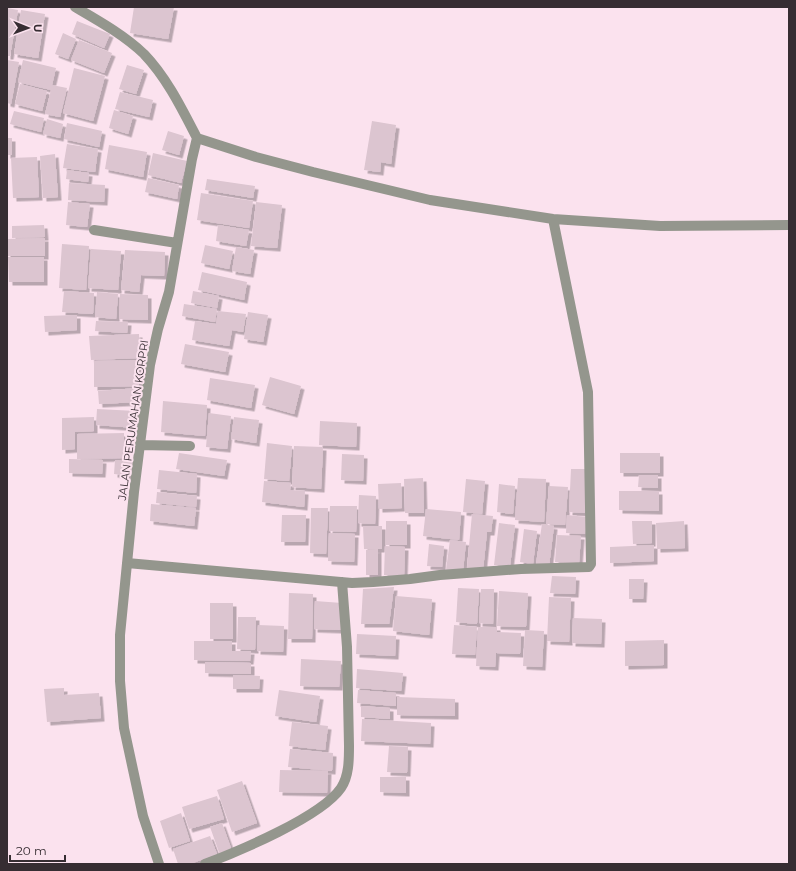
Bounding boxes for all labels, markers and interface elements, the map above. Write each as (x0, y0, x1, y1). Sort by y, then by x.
north arrow (8, 8, 48, 48)
text: U (31, 24, 45, 33)
street label: JALAN PERUMAHAN KORPRI (115, 339, 151, 502)
scale bar (10, 837, 65, 863)
text: 20 m (16, 843, 47, 858)

